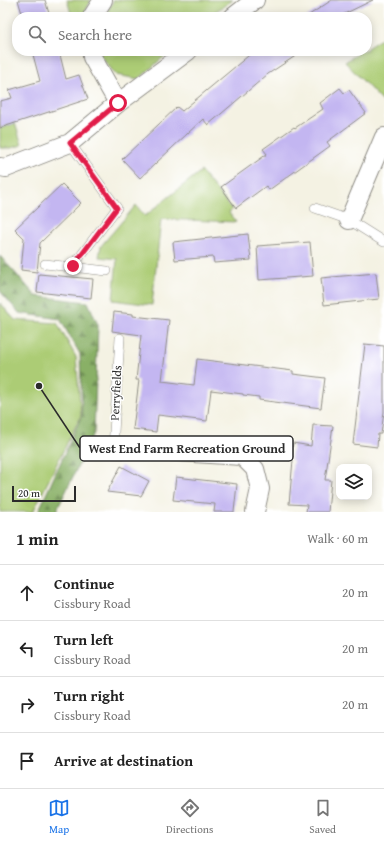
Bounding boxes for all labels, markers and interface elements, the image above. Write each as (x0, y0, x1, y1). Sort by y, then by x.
search box (12, 12, 372, 56)
icon: search (26, 23, 48, 45)
text: Search here (58, 24, 132, 45)
route start (109, 94, 127, 112)
route end (64, 257, 82, 275)
street label: Perryfields (106, 365, 125, 421)
callout: West End Farm Recreation Ground (80, 436, 293, 461)
text: West End Farm Recreation Ground (89, 439, 286, 458)
map controls (336, 464, 372, 500)
button: layers (336, 464, 372, 500)
scale bar (12, 484, 76, 503)
text: 20 m (18, 485, 40, 501)
text: 1 min (16, 526, 58, 551)
text: Walk · 60 m (307, 529, 368, 548)
text: Continue (54, 573, 115, 594)
icon: ahead (16, 582, 38, 604)
text: 20 m (342, 583, 368, 602)
text: Cissbury Road (54, 594, 131, 613)
text: Turn left (54, 629, 113, 650)
icon: left (16, 638, 38, 660)
text: 20 m (342, 639, 368, 658)
text: Cissbury Road (54, 650, 131, 669)
text: Turn right (54, 685, 125, 706)
icon: right (16, 694, 38, 716)
text: 20 m (342, 695, 368, 714)
text: Cissbury Road (54, 706, 131, 725)
icon: arrive (16, 750, 38, 772)
text: Arrive at destination (54, 750, 193, 771)
tab: Map (48, 797, 70, 837)
tab: Directions (166, 797, 213, 837)
tab: Saved (309, 797, 336, 837)

